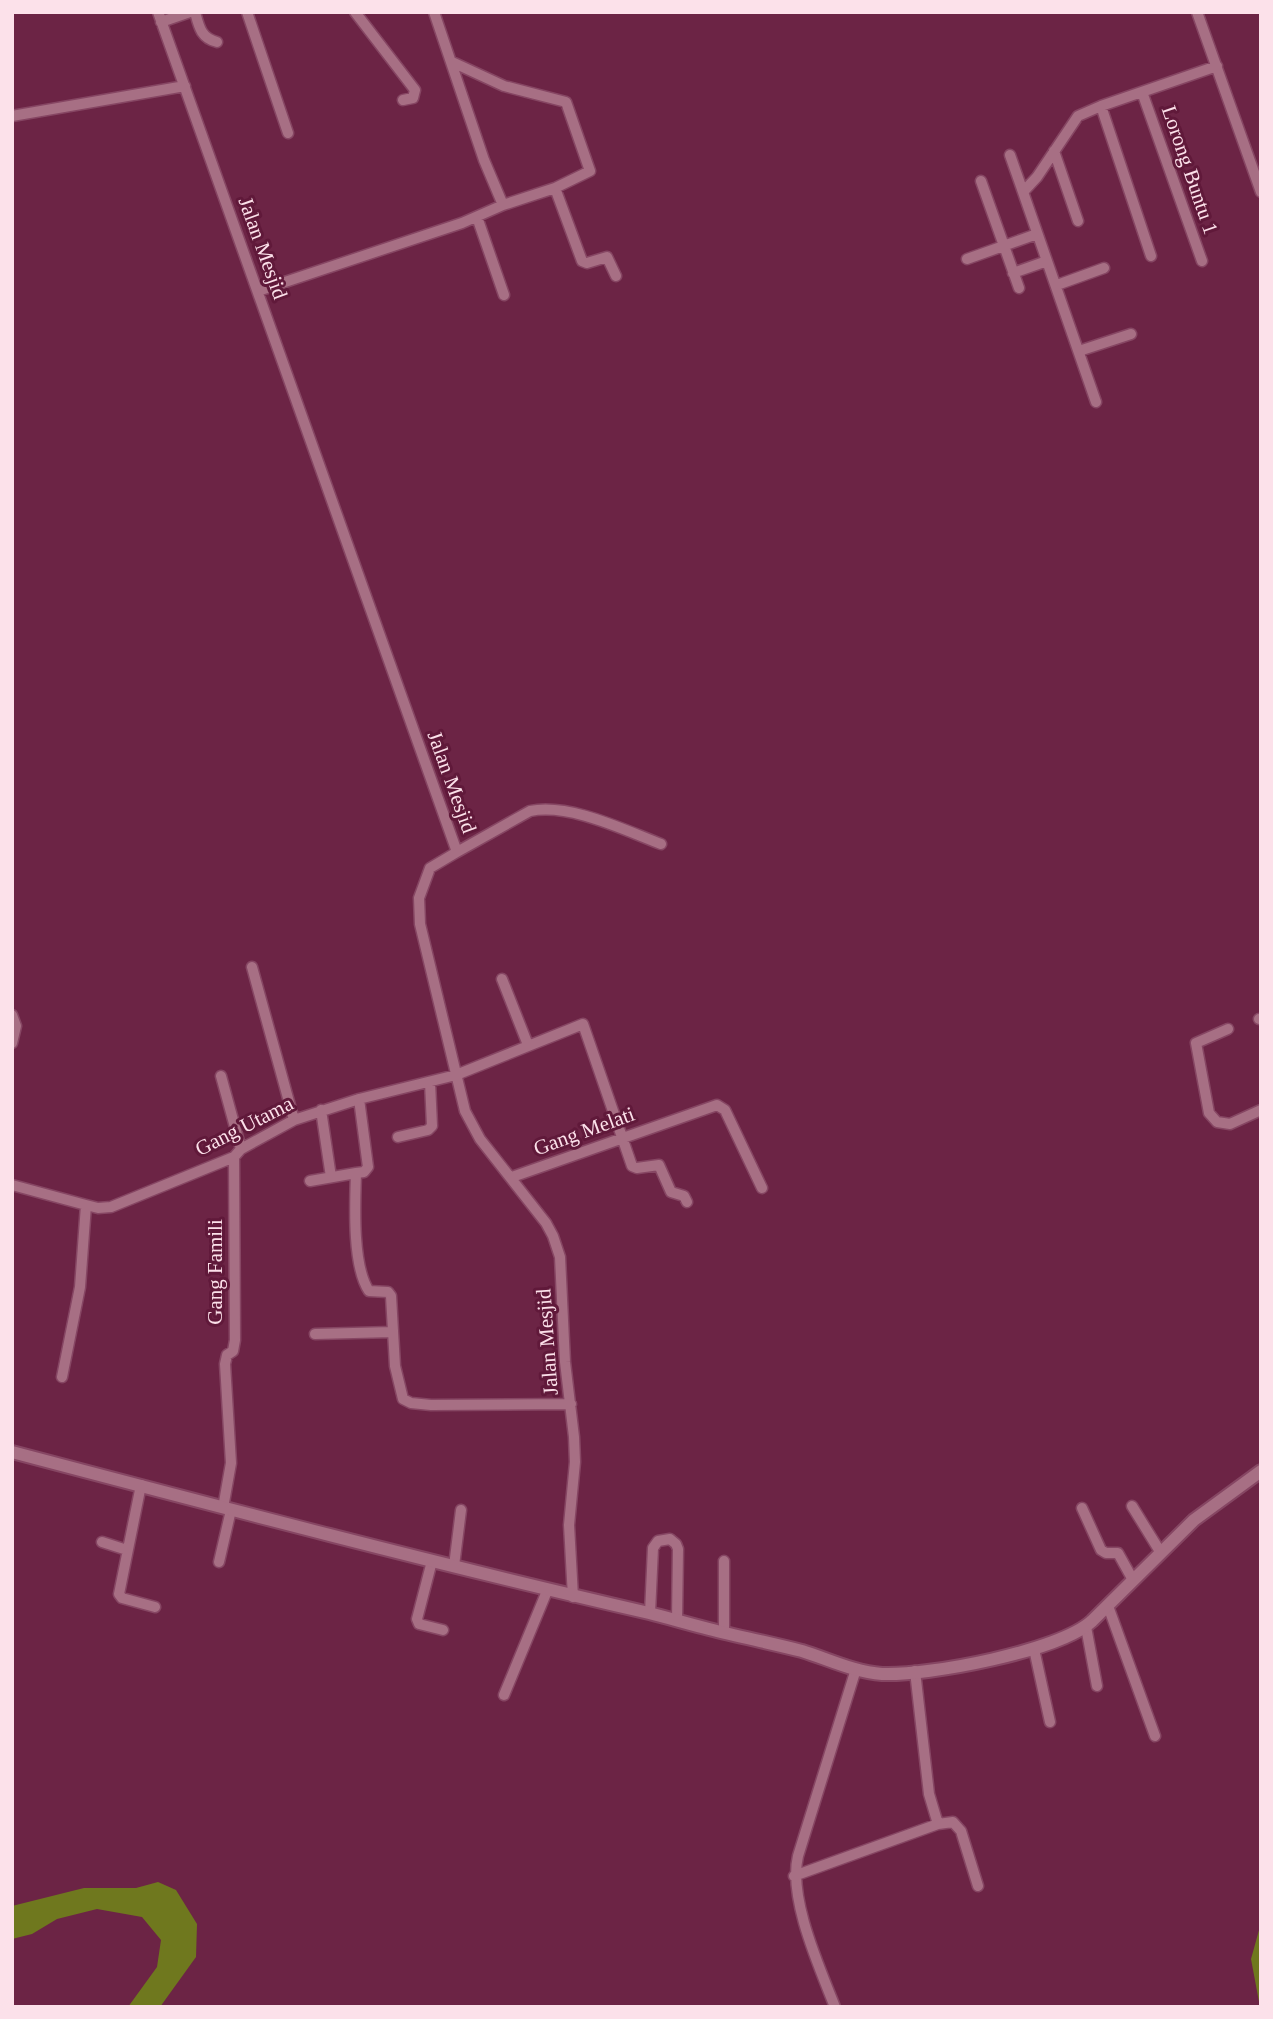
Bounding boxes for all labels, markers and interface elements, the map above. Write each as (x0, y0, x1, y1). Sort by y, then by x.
street label: Lorong Buntu 1 (1157, 103, 1223, 237)
street label: Jalan Mesjid (233, 194, 293, 303)
street label: Jalan Mesjid (422, 728, 482, 837)
street label: Gang Utama (191, 1091, 298, 1161)
street label: Gang Melati (530, 1102, 638, 1160)
street label: Gang Famili (203, 1219, 227, 1325)
street label: Jalan Mesjid (531, 1287, 563, 1396)

